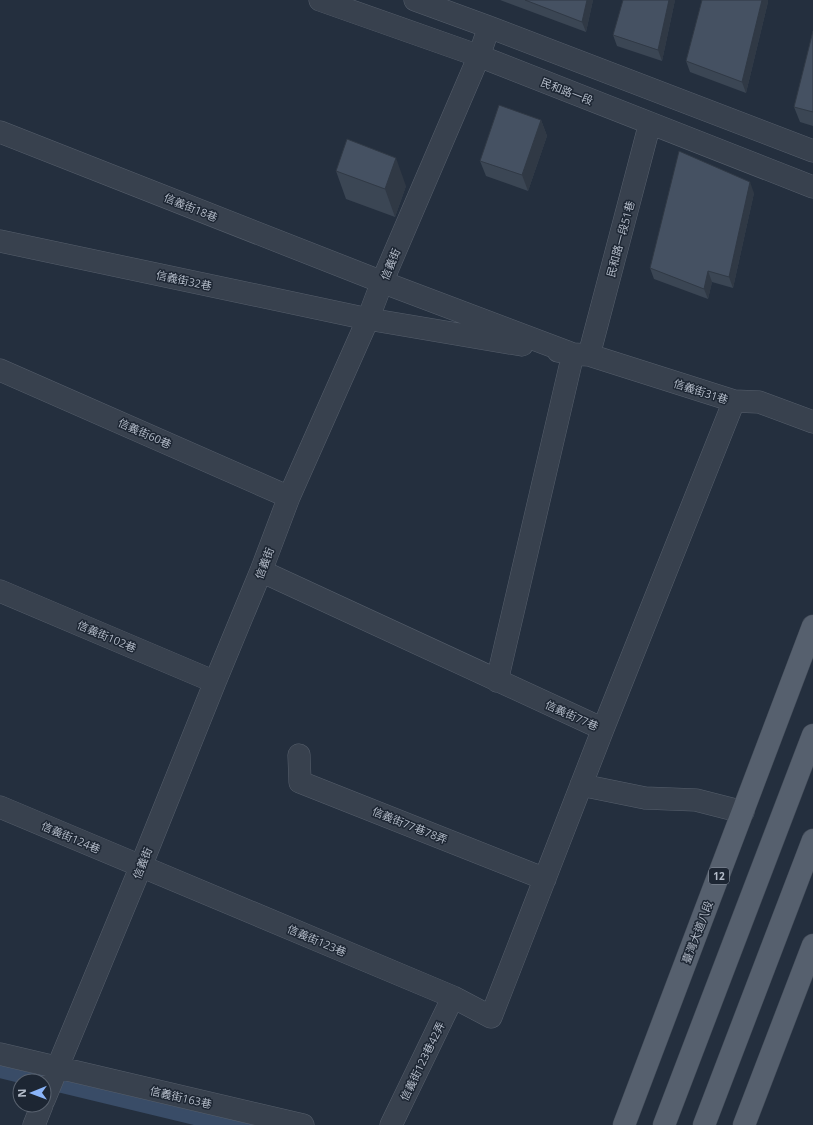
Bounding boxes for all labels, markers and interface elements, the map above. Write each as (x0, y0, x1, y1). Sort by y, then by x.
street label: 民和路一段 (539, 74, 595, 108)
street label: 信義街18巷 (162, 189, 220, 225)
street label: 民和路一段51巷 (603, 199, 637, 279)
street label: 信義街 (377, 246, 403, 282)
street label: 信義街32巷 (155, 267, 213, 293)
street label: 信義街31巷 (672, 375, 730, 407)
street label: 信義街60巷 (116, 415, 174, 451)
street label: 信義街 (251, 545, 277, 581)
street label: 信義街102巷 (75, 617, 139, 655)
street label: 信義街77巷 (543, 697, 601, 733)
street label: 信義街77巷78弄 (370, 803, 450, 847)
street label: 信義街124巷 (39, 818, 103, 856)
street label: 信義街 (129, 845, 155, 881)
road number: 12 (709, 868, 729, 884)
street label: 臺灣大道八段 (678, 899, 716, 965)
street label: 信義街123巷 (285, 921, 349, 959)
street label: 信義街123巷42弄 (396, 1019, 448, 1103)
north arrow (12, 1073, 52, 1113)
street label: 信義街163巷 (149, 1083, 213, 1111)
text: N (14, 1089, 29, 1098)

